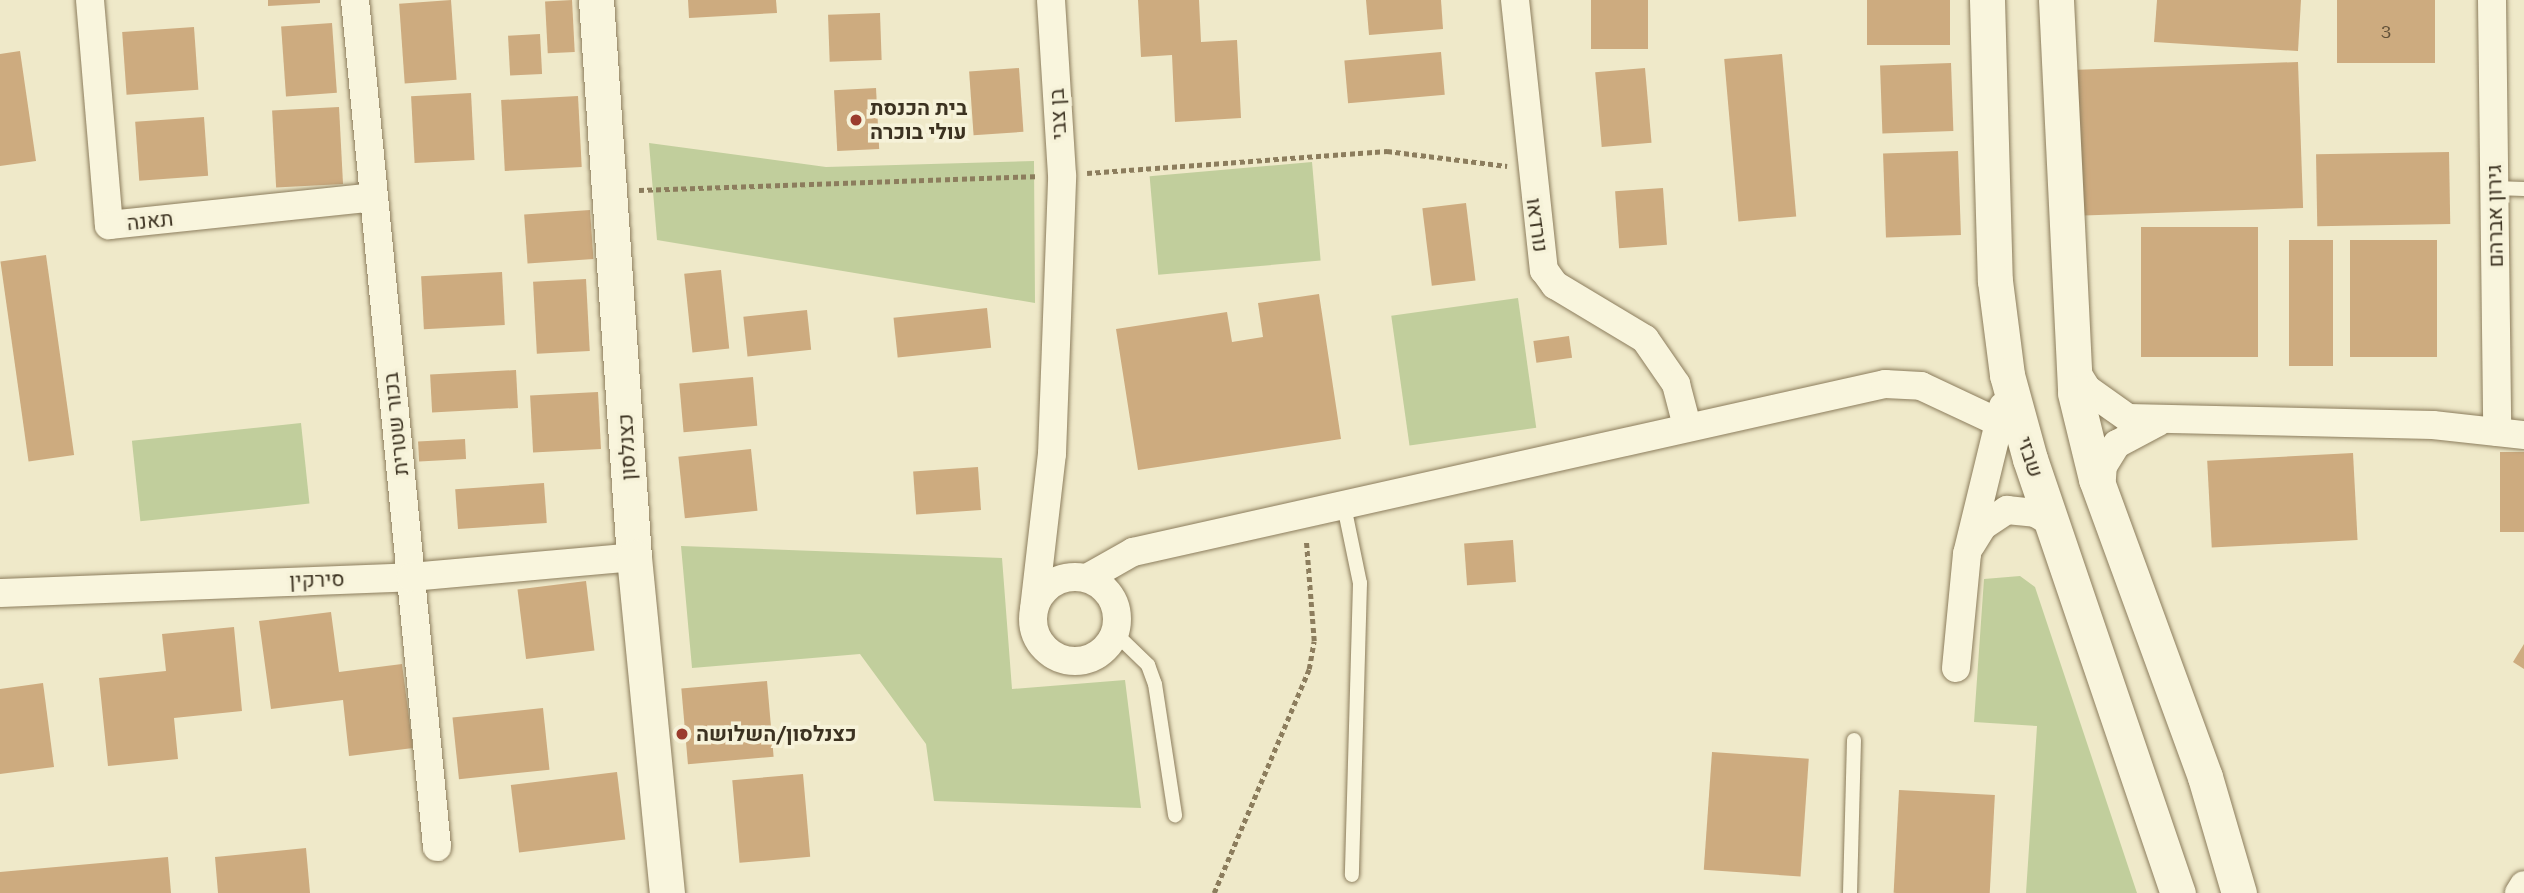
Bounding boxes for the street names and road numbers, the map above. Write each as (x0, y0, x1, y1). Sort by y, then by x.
street label: בן צבי (1044, 88, 1072, 140)
street label: גירון אברהם (2482, 164, 2508, 268)
street label: נורדאו (1521, 196, 1553, 254)
street label: תאנה (126, 206, 174, 236)
street label: בכור שטרית (378, 371, 414, 477)
street label: כצנלסון (613, 413, 641, 481)
street label: שבזי (2012, 433, 2048, 481)
street label: סירקין (289, 566, 345, 594)

